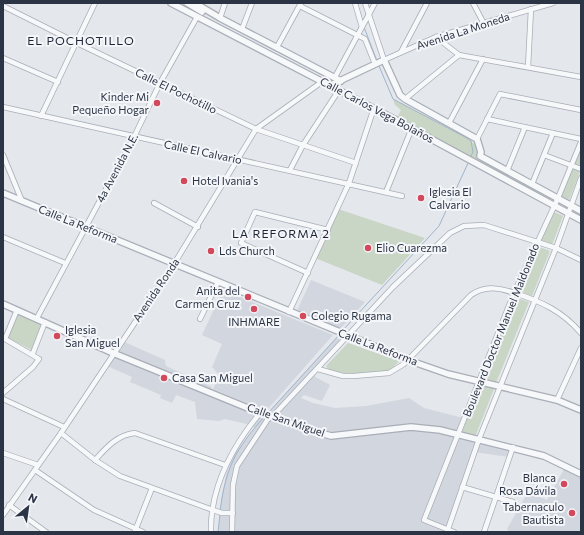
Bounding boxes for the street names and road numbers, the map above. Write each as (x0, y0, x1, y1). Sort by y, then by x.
street label: Avenida La Moneda (415, 9, 511, 52)
street label: Calle El Pochotillo (133, 65, 220, 116)
street label: Calle Carlos Vega Bolaños (318, 74, 436, 145)
street label: 4a Avenida N.E. (93, 131, 140, 204)
street label: Calle El Calvario (163, 137, 244, 166)
street label: Calle La Reforma (37, 202, 120, 245)
street label: Boulevard Doctor Manuel Maldonado (460, 241, 542, 418)
street label: Avenida Ronda (130, 256, 182, 324)
street label: Calle La Reforma (337, 325, 420, 368)
street label: Calle San Miguel (246, 400, 327, 439)

